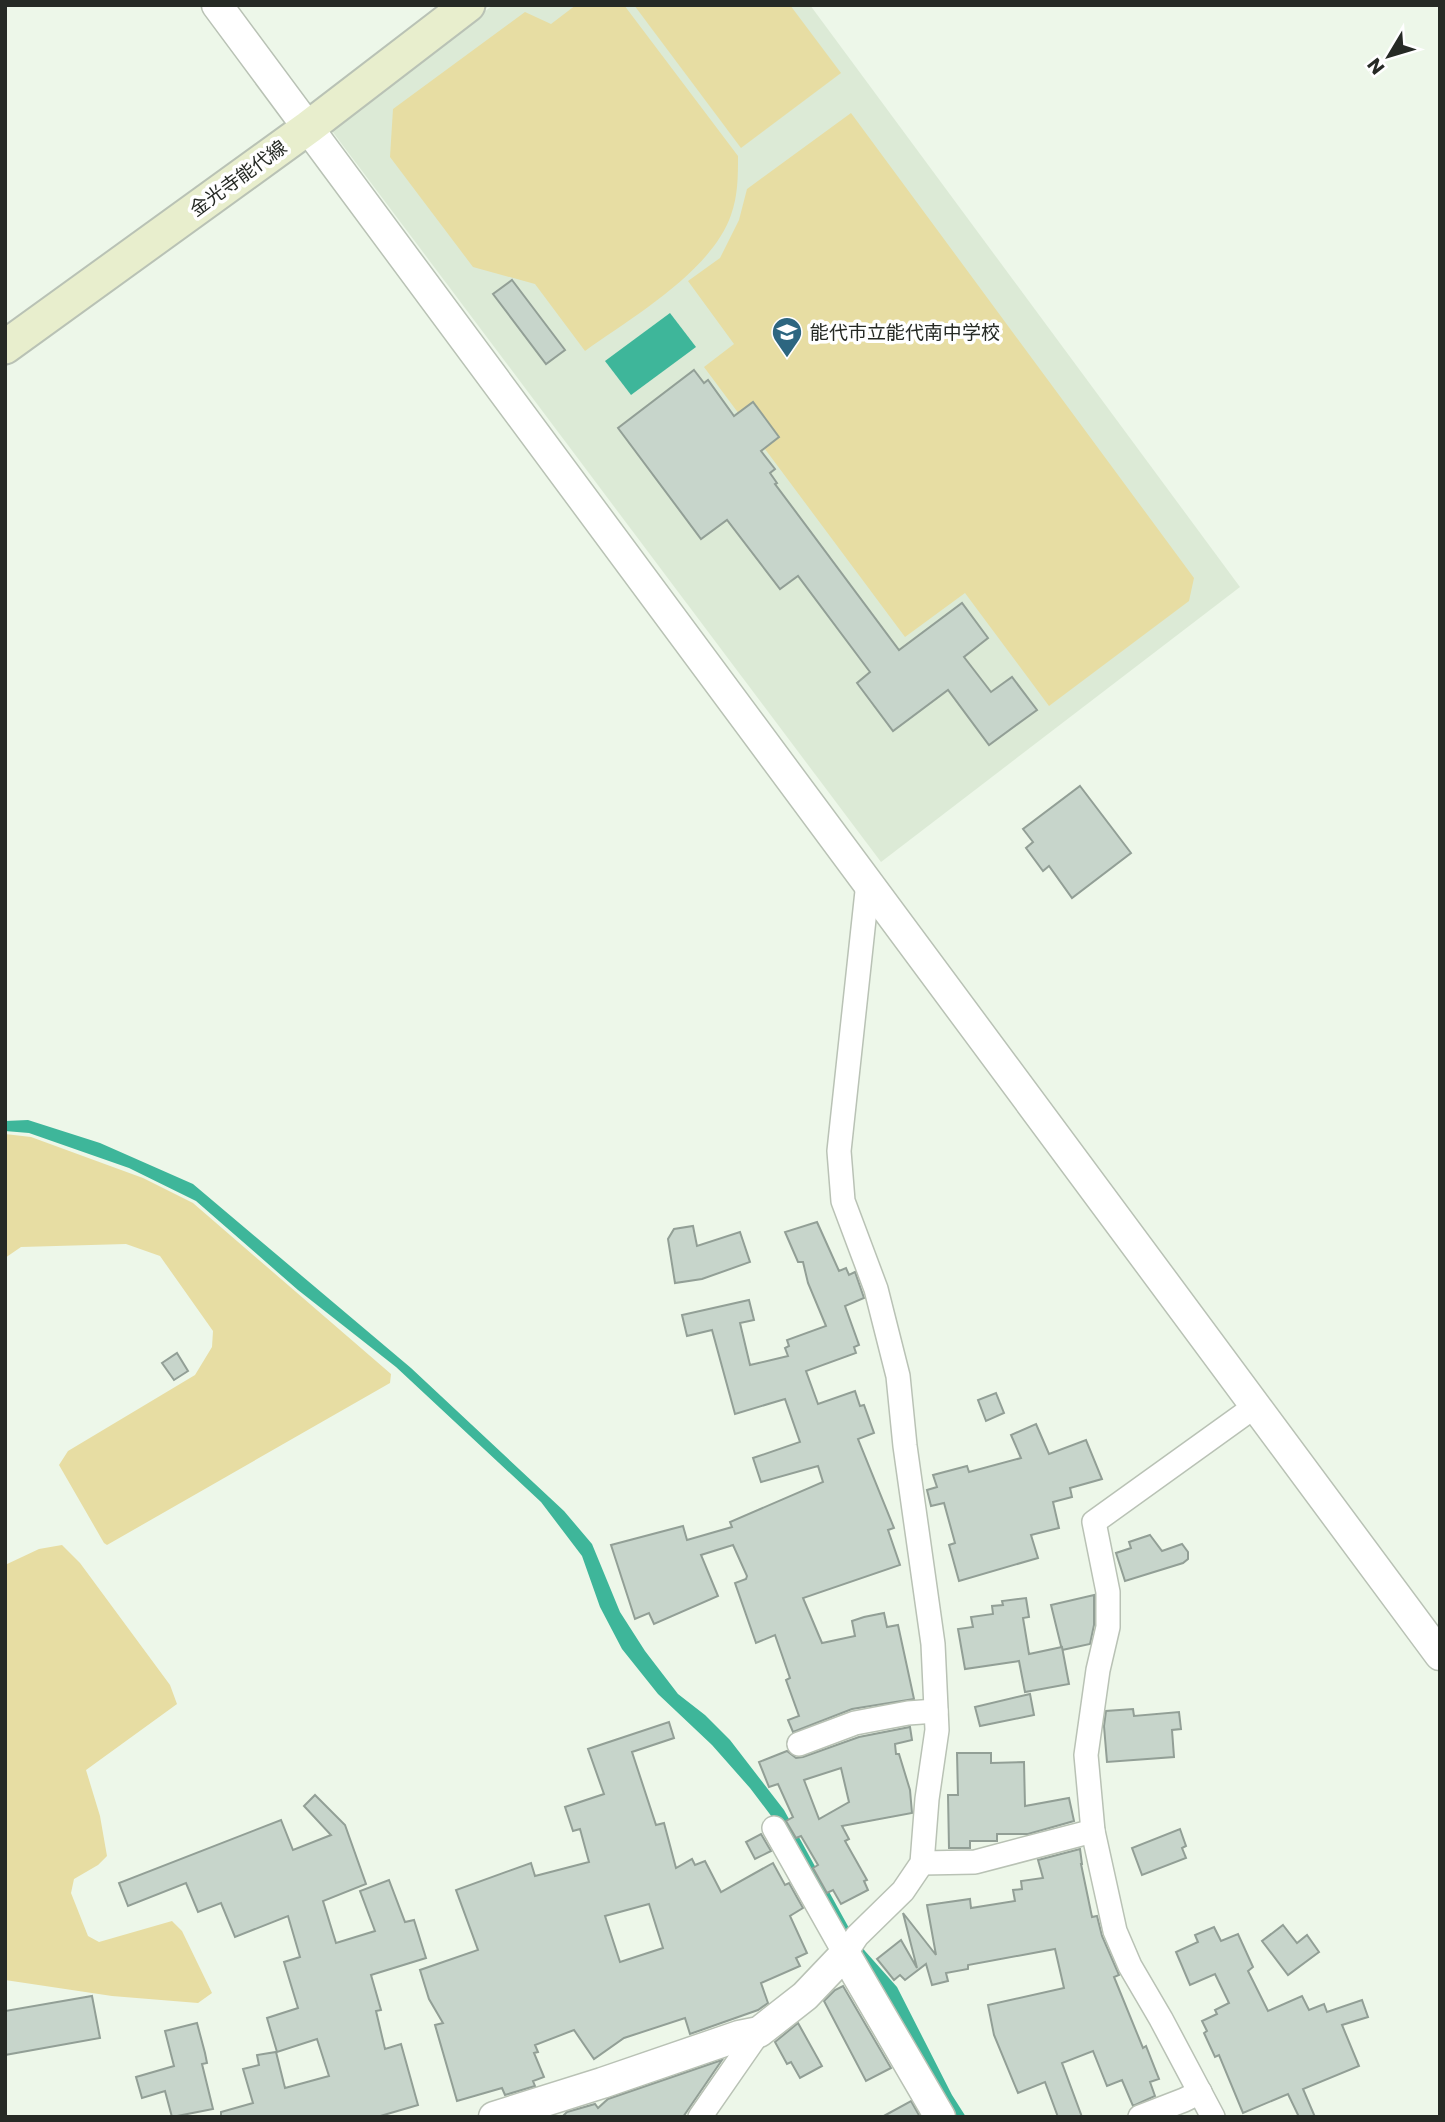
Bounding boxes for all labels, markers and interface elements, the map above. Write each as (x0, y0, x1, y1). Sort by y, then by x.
north arrow (1354, 21, 1424, 91)
text: N (1361, 52, 1391, 80)
street label: 金光寺能代線 (184, 134, 292, 223)
school or university icon: 能代市立能代南中学校 (770, 315, 804, 359)
place label: 能代市立能代南中学校 (810, 319, 1000, 346)

